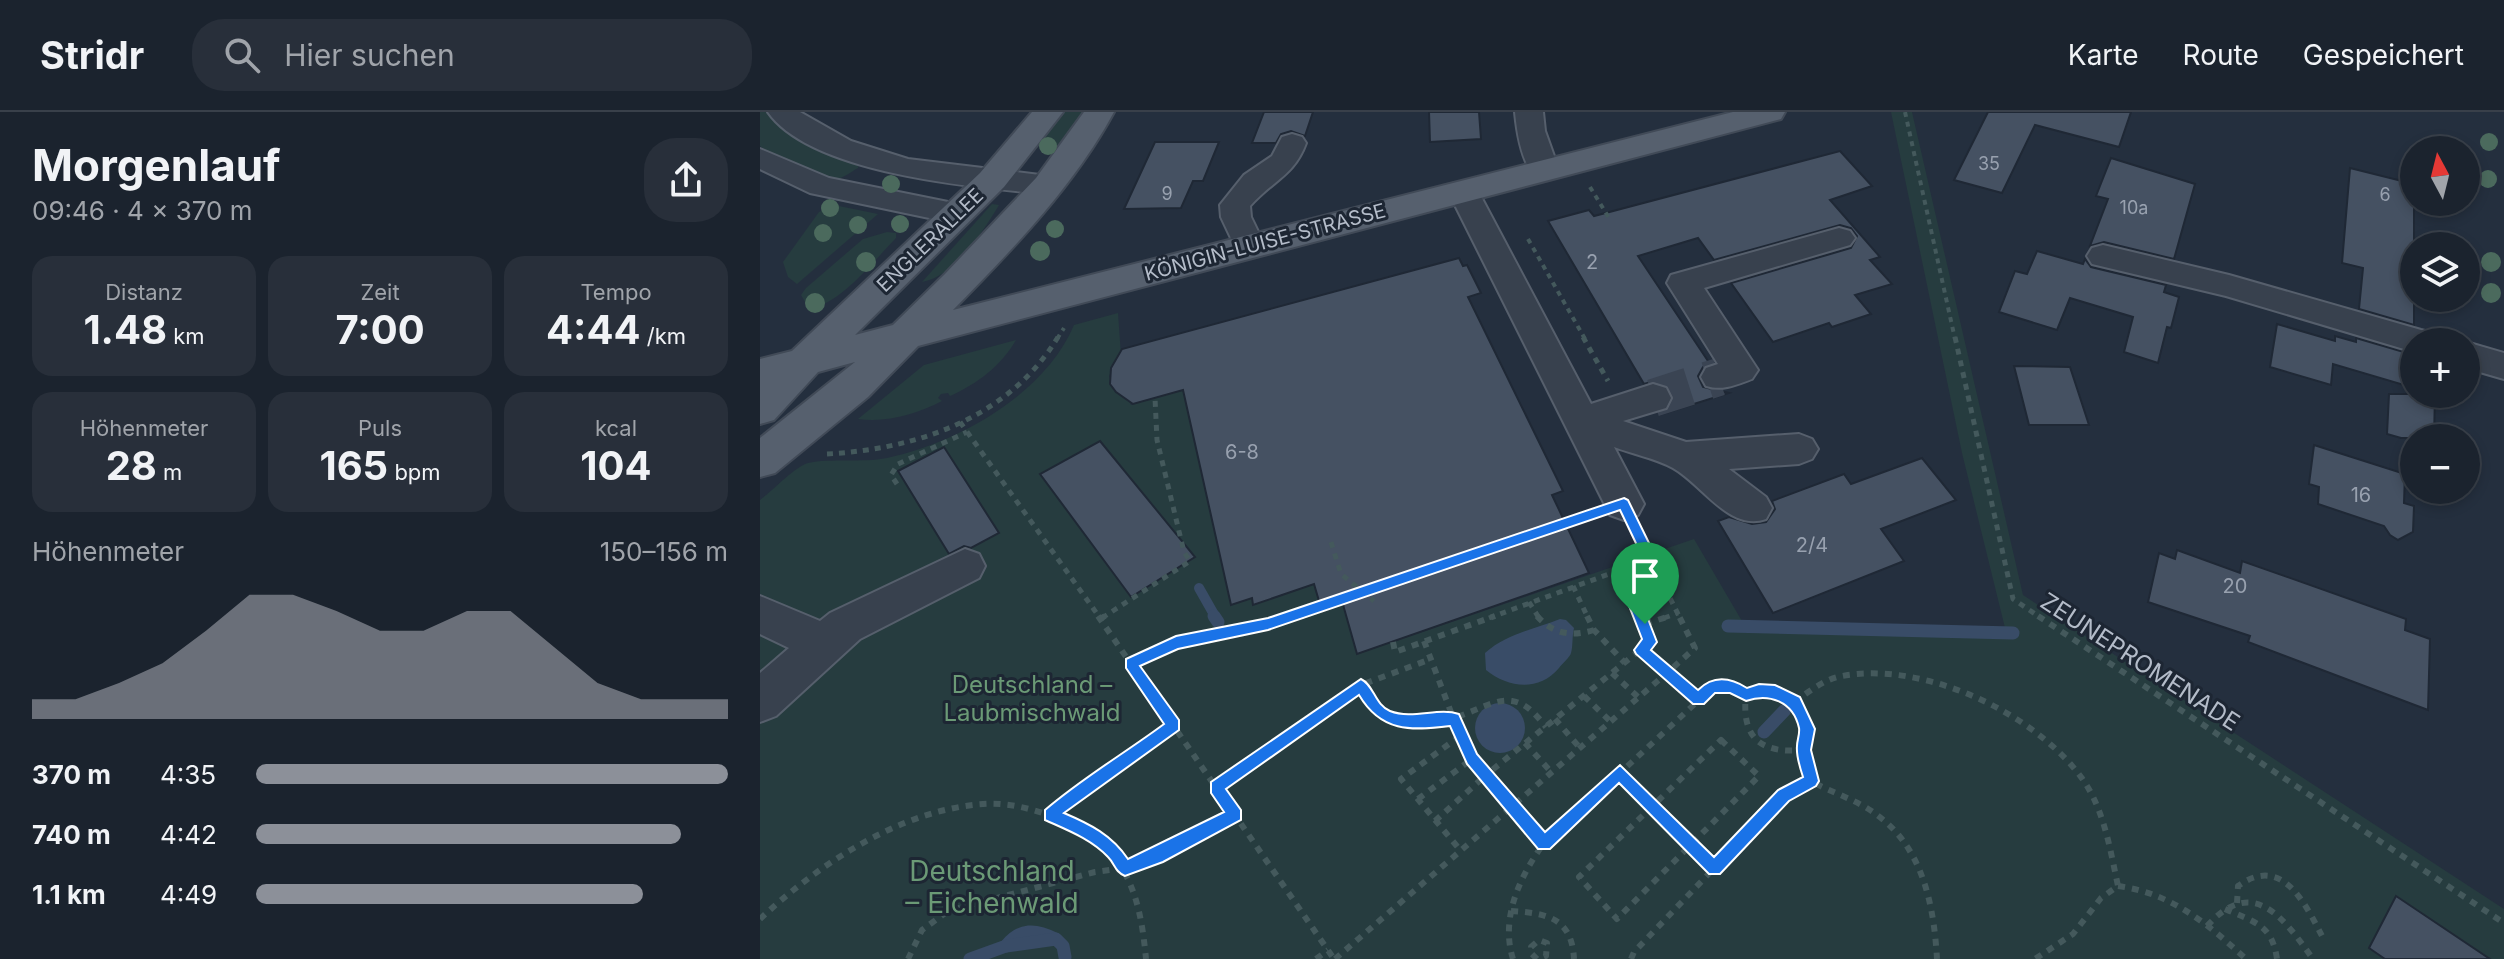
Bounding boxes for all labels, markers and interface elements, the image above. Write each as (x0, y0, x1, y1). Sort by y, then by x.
search box (192, 19, 752, 91)
text: Stridr (40, 32, 144, 78)
icon: search (220, 33, 264, 77)
text: Hier suchen (284, 37, 455, 73)
text: Karte (2068, 38, 2139, 72)
text: Route (2183, 38, 2259, 72)
text: Gespeichert (2303, 38, 2464, 72)
north arrow (2400, 136, 2480, 216)
map controls (2400, 136, 2480, 504)
text: Morgenlauf (32, 138, 281, 192)
button: share (644, 138, 728, 222)
house number: 35 (1978, 153, 2000, 174)
street label: ENGLERALLEE (872, 183, 988, 297)
house number: 9 (1161, 183, 1173, 204)
house number: 6 (2379, 184, 2391, 205)
text: 09:46 · 4 × 370 m (32, 195, 253, 226)
house number: 10a (2120, 197, 2148, 218)
street label: KÖNIGIN-LUISE-STRASSE (1142, 198, 1388, 286)
button: layers (2400, 232, 2480, 312)
house number: 2 (1586, 250, 1598, 274)
text: Distanz (105, 279, 183, 305)
text: Zeit (360, 279, 400, 305)
text: Tempo (580, 279, 652, 305)
text: 1.48 (83, 305, 167, 354)
text: 7:00 (335, 305, 425, 354)
text: 4:44 (546, 305, 641, 354)
text: km (167, 323, 205, 349)
text: /km (641, 323, 686, 349)
button: + (2400, 328, 2480, 408)
text: Höhenmeter (80, 415, 208, 441)
text: Puls (358, 415, 402, 441)
text: kcal (595, 415, 637, 441)
button: − (2400, 424, 2480, 504)
house number: 6-8 (1225, 440, 1259, 464)
text: 28 (106, 441, 157, 490)
text: 165 (319, 441, 388, 490)
text: 104 (580, 441, 652, 490)
text: m (157, 459, 182, 485)
text: bpm (388, 459, 441, 485)
house number: 16 (2351, 483, 2371, 507)
house number: 2/4 (1796, 533, 1828, 557)
text: Höhenmeter (32, 536, 184, 567)
text: 150–156 m (600, 536, 728, 567)
pin (1611, 542, 1679, 624)
icon: arrive (1623, 554, 1667, 598)
house number: 20 (2223, 574, 2247, 598)
street label: ZEUNEPROMENADE (2035, 586, 2245, 737)
park label: Deutschland – Laubmischwald (944, 670, 1120, 727)
text: 370 m (32, 759, 111, 790)
text: 4:35 (160, 759, 216, 790)
text: 740 m (32, 819, 111, 850)
text: 4:42 (160, 819, 217, 850)
park label: Deutschland – Eichenwald (905, 854, 1079, 920)
text: 1.1 km (32, 879, 106, 910)
text: 4:49 (160, 879, 217, 910)

